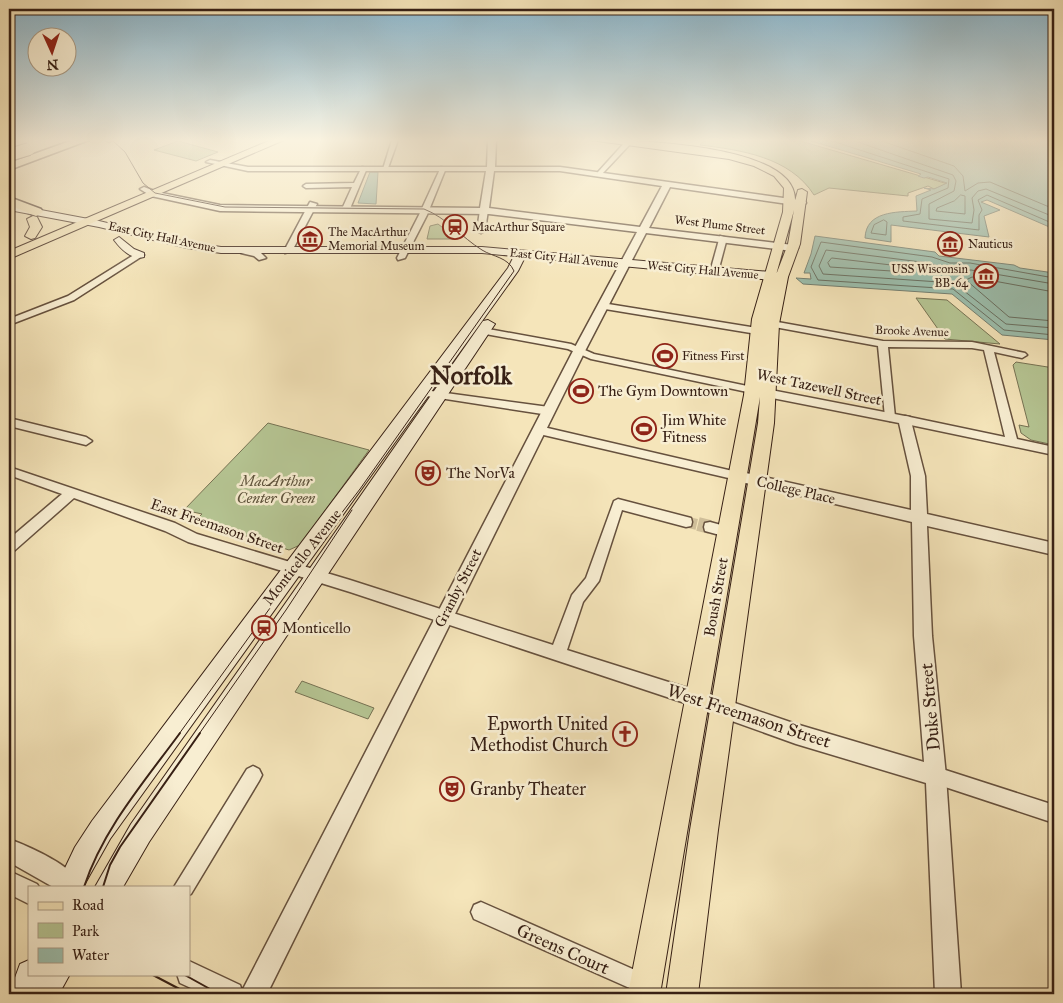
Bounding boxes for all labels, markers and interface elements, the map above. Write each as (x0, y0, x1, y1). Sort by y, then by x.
north arrow (28, 28, 78, 78)
text: N (46, 56, 59, 73)
street label: West Plume Street (674, 213, 767, 238)
station icon: MacArthur Square (442, 214, 468, 240)
street label: East City Hall Avenue (107, 219, 217, 255)
place label: MacArthur Square (472, 220, 565, 235)
place label: The MacArthur Memorial Museum (328, 225, 425, 253)
museum icon: The MacArthur Memorial Museum (297, 226, 323, 252)
museum icon: Nauticus (937, 231, 963, 257)
place label: Nauticus (968, 237, 1013, 251)
street label: East City Hall Avenue (509, 245, 619, 271)
street label: West City Hall Avenue (647, 258, 759, 282)
place label: USS Wisconsin BB-64 (891, 262, 969, 290)
museum icon: USS Wisconsin BB-64 (973, 263, 999, 289)
street label: Brooke Avenue (875, 323, 949, 339)
sports icon: Fitness First (652, 343, 678, 369)
place label: Fitness First (682, 349, 745, 363)
district label: Norfolk (430, 360, 513, 391)
street label: West Tazewell Street (755, 365, 884, 409)
sports icon: The Gym Downtown (568, 378, 594, 404)
place label: The Gym Downtown (598, 382, 728, 400)
place label: Jim White Fitness (660, 411, 726, 446)
sports icon: Jim White Fitness (631, 416, 657, 442)
theatre icon: The NorVa (415, 460, 441, 486)
place label: The NorVa (446, 464, 516, 482)
park label: MacArthur Center Green (237, 472, 316, 507)
street label: College Place (755, 472, 837, 508)
street label: East Freemason Street (148, 495, 286, 557)
street label: Monticello Avenue (259, 505, 345, 609)
street label: Granby Street (431, 545, 486, 630)
street label: Boush Street (700, 555, 732, 638)
station icon: Monticello (251, 615, 277, 641)
place label: Monticello (282, 619, 351, 637)
street label: Duke Street (915, 662, 945, 752)
street label: West Freemason Street (665, 679, 834, 753)
place label: Epworth United Methodist Church (470, 713, 608, 756)
church icon: Epworth United Methodist Church (612, 721, 638, 747)
theatre icon: Granby Theater (439, 776, 465, 802)
place label: Granby Theater (470, 778, 586, 800)
legend (28, 886, 190, 976)
text: Road (72, 896, 104, 914)
street label: Greens Court (513, 919, 613, 979)
text: Park (72, 922, 99, 940)
text: Water (72, 946, 109, 964)

